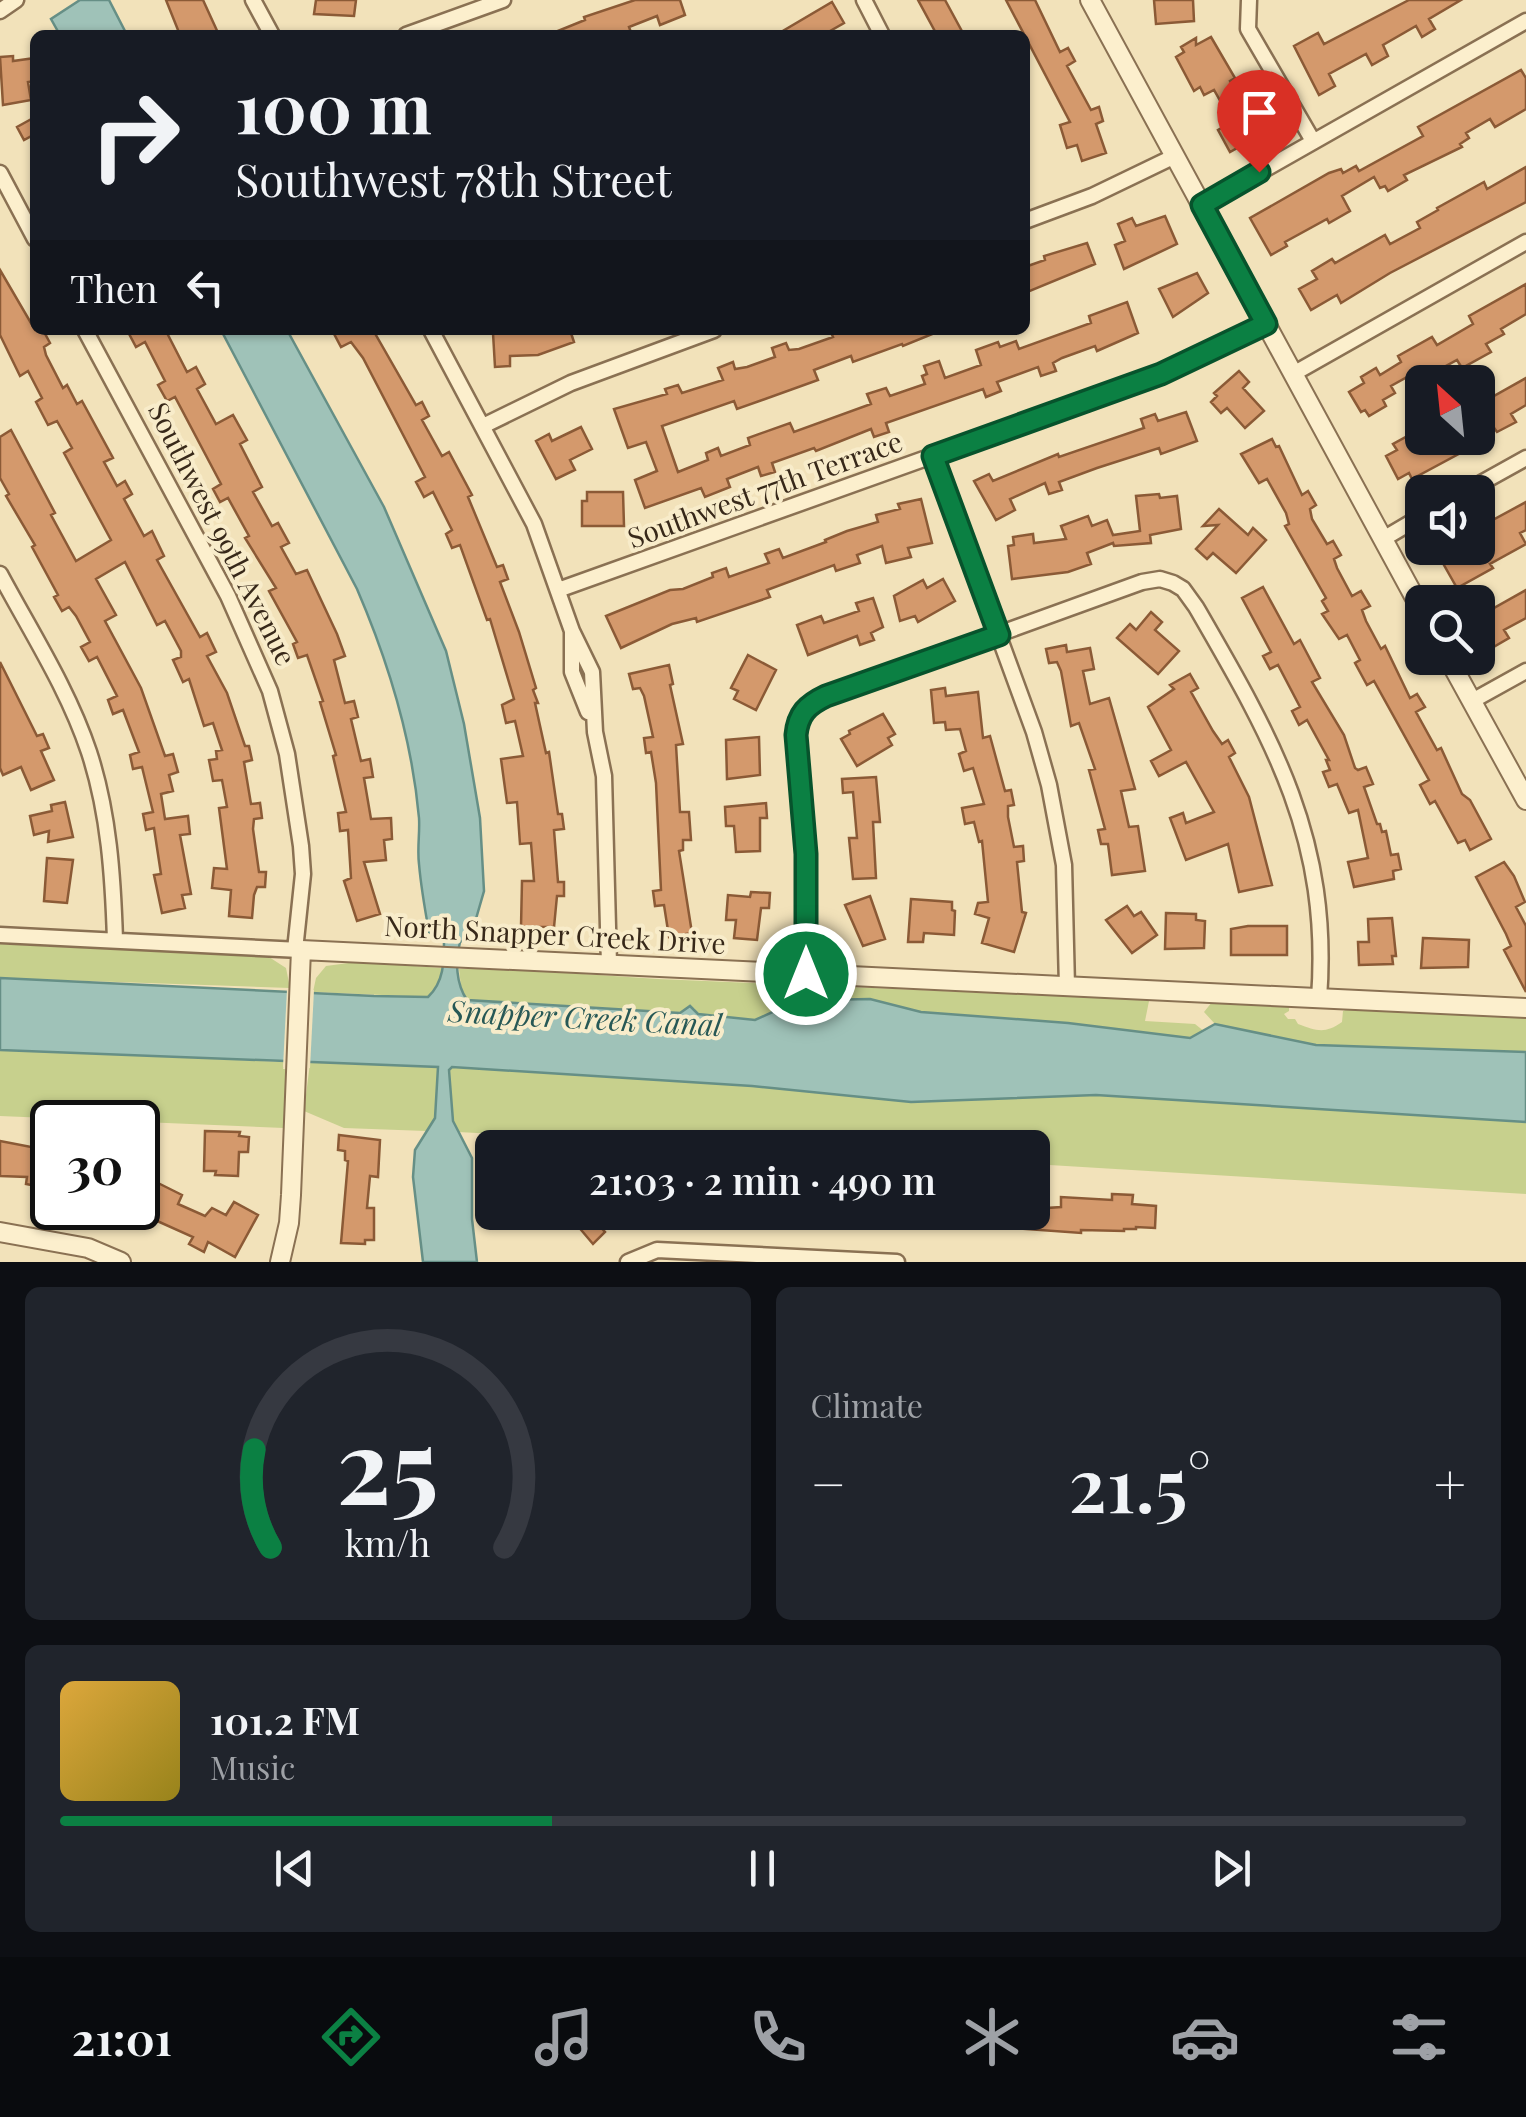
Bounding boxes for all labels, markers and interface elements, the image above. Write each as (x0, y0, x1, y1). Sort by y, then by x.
text: 100 m (235, 58, 432, 152)
icon: right (70, 70, 200, 200)
pin (1217, 70, 1302, 173)
icon: arrive (1232, 85, 1287, 140)
text: Southwest 78th Street (235, 148, 672, 208)
icon: left (178, 260, 233, 315)
text: Then (70, 262, 158, 313)
north arrow (1405, 365, 1495, 455)
map controls (1405, 365, 1495, 675)
street label: Southwest 99th Avenue (141, 395, 306, 671)
street label: Southwest 77th Terrace (622, 422, 907, 556)
button: sound (1405, 475, 1495, 565)
button: search (1405, 585, 1495, 675)
street label: North Snapper Creek Drive (383, 906, 727, 961)
position arrow (754, 922, 858, 1026)
water label: Snapper Creek Canal (446, 990, 725, 1044)
speed limit sign: 30 (30, 1100, 160, 1230)
text: 21:03 · 2 min · 490 m (589, 1154, 936, 1205)
text: Climate (811, 1383, 923, 1426)
text: 25 (337, 1392, 439, 1531)
text: 21.5° (1069, 1432, 1211, 1532)
text: − (811, 1445, 846, 1519)
text: + (1434, 1445, 1466, 1519)
text: km/h (345, 1518, 431, 1566)
text: 101.2 FM (210, 1694, 360, 1745)
text: Music (210, 1745, 295, 1788)
icon: previous (267, 1841, 322, 1896)
icon: pause (735, 1841, 790, 1896)
icon: next (1204, 1841, 1259, 1896)
icon: directions (316, 2002, 386, 2072)
icon: music (529, 2002, 599, 2072)
icon: phone (743, 2002, 813, 2072)
icon: climate (957, 2002, 1027, 2072)
icon: car (1170, 2002, 1240, 2072)
icon: filters (1384, 2002, 1454, 2072)
text: 21:01 (72, 2007, 172, 2067)

